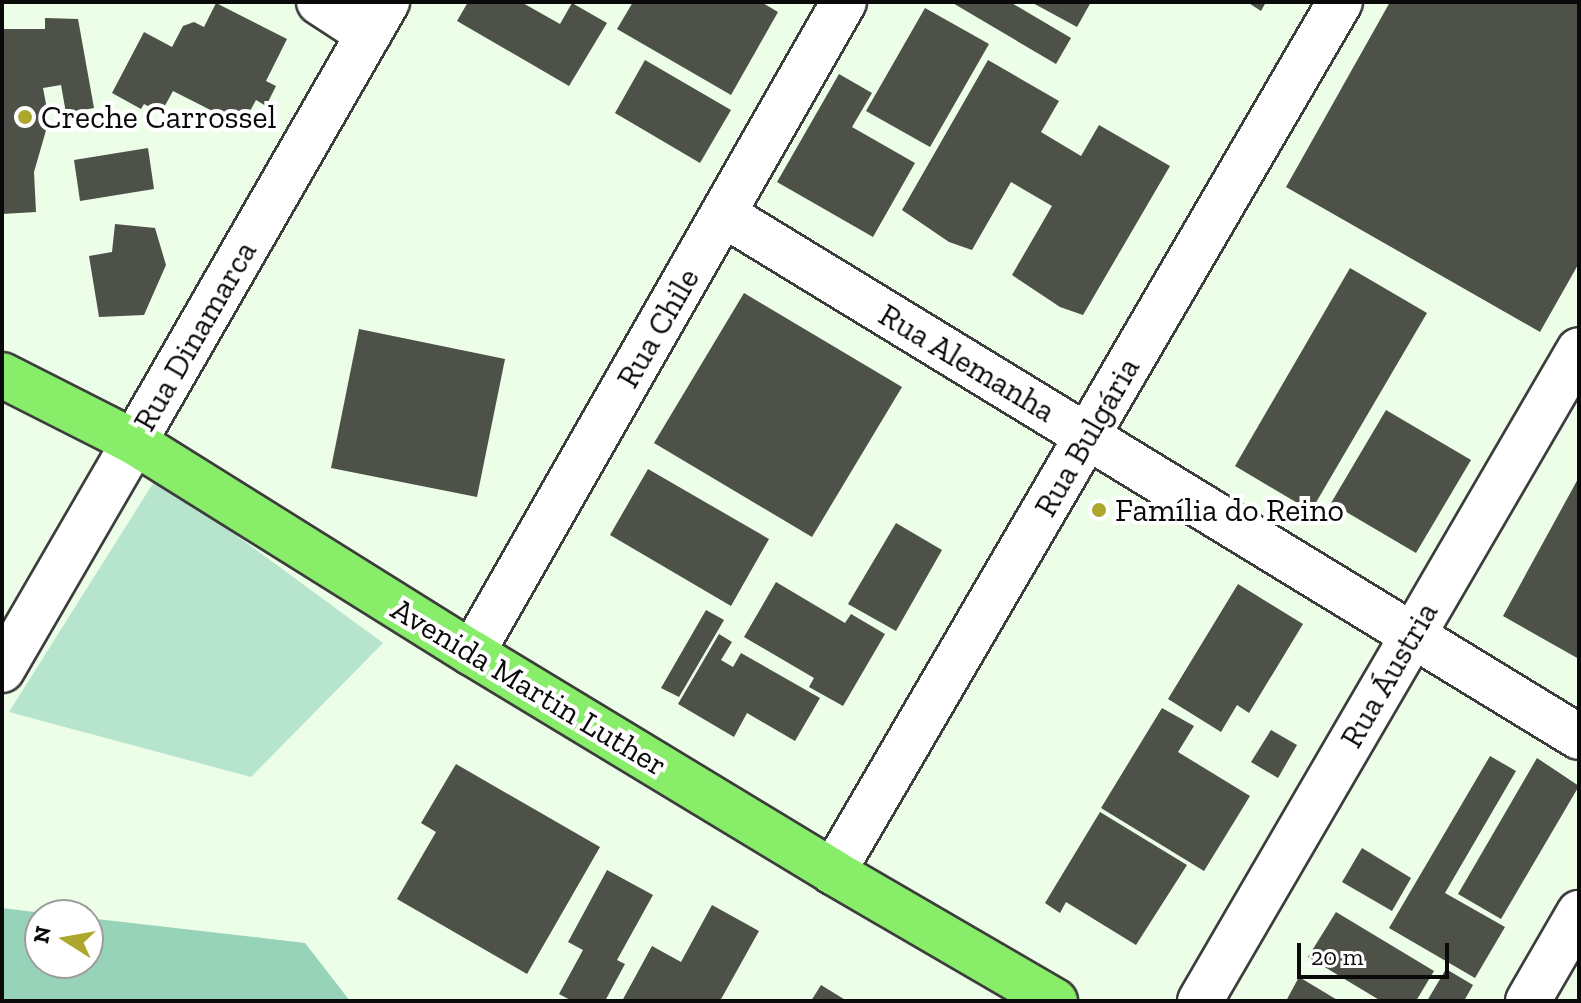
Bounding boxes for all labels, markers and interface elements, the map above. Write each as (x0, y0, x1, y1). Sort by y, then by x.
place label: Creche Carrossel (41, 98, 276, 136)
marker: Creche Carrossel (16, 108, 34, 126)
street label: Rua Dinamarca (125, 234, 265, 438)
street label: Rua Chile (608, 261, 708, 395)
street label: Rua Alemanha (872, 295, 1062, 431)
street label: Rua Bulgária (1026, 351, 1148, 523)
place label: Família do Reino (1115, 491, 1344, 529)
marker: Família do Reino (1090, 501, 1108, 519)
street label: Avenida Martin Luther (384, 590, 674, 784)
street label: Rua Áustria (1332, 595, 1446, 755)
north arrow (24, 899, 104, 979)
text: N (27, 924, 57, 946)
scale bar (1301, 927, 1453, 977)
text: 20 m (1311, 942, 1363, 971)

